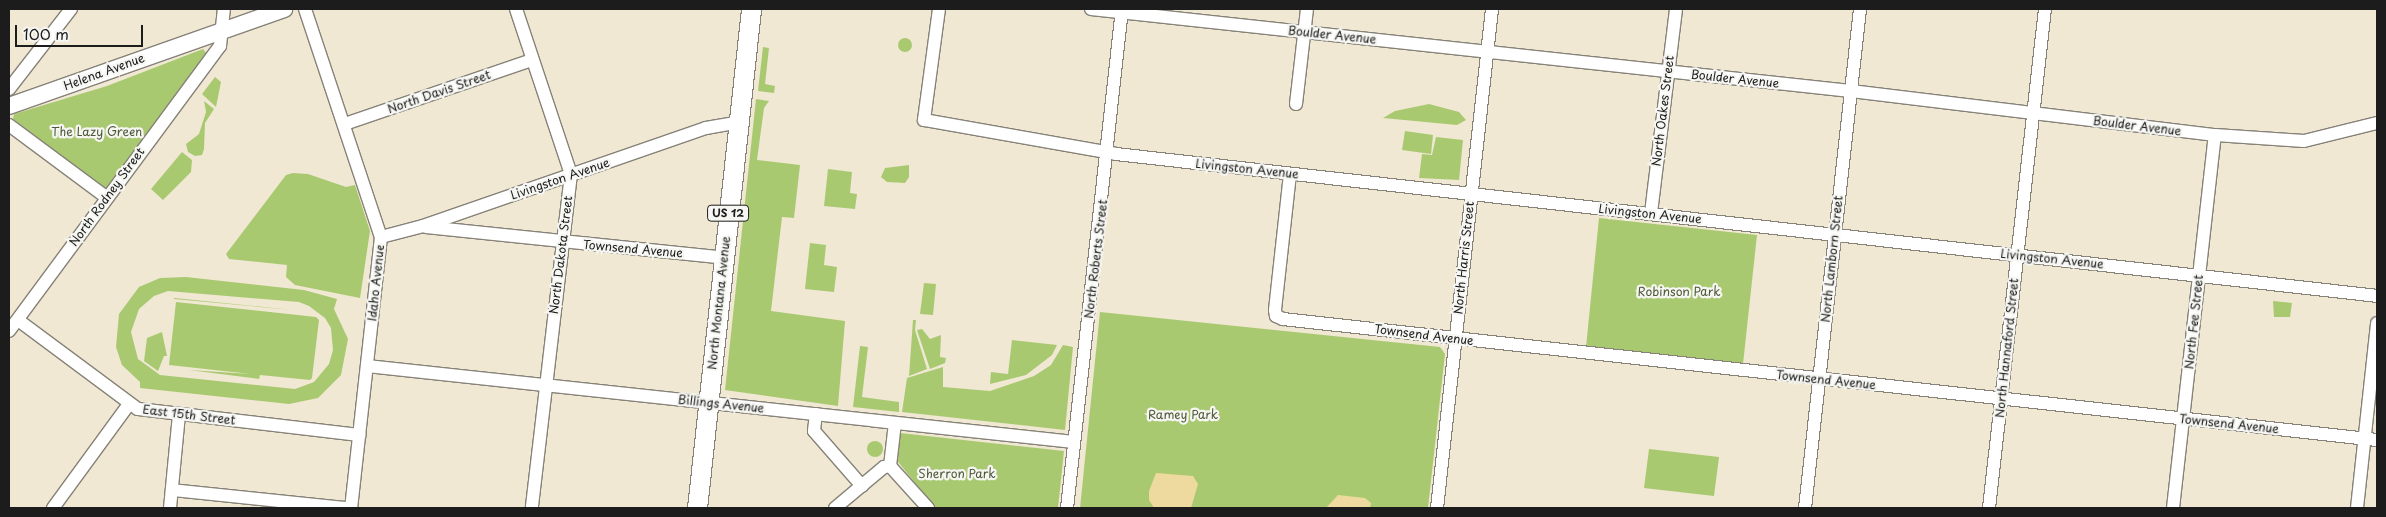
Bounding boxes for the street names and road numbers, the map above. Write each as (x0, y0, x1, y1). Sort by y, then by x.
street label: Boulder Avenue (1287, 23, 1377, 47)
street label: Helena Avenue (62, 51, 146, 93)
street label: North Oakes Street (1649, 54, 1677, 168)
street label: North Davis Street (385, 67, 493, 117)
street label: Boulder Avenue (1690, 67, 1780, 91)
street label: Boulder Avenue (2092, 113, 2182, 139)
street label: North Rodney Street (66, 144, 148, 250)
street label: Livingston Avenue (509, 156, 611, 202)
street label: Livingston Avenue (1195, 156, 1299, 182)
street label: North Dakota Street (547, 194, 575, 316)
street label: North Lamborn Street (1818, 195, 1846, 323)
street label: North Roberts Street (1081, 198, 1111, 320)
street label: North Harris Street (1451, 201, 1477, 315)
street label: Livingston Avenue (1598, 201, 1702, 227)
road number: US 12 (707, 204, 749, 222)
street label: North Montana Avenue (705, 235, 733, 371)
street label: Townsend Avenue (583, 237, 683, 261)
street label: Idaho Avenue (365, 244, 387, 322)
street label: Livingston Avenue (2000, 246, 2104, 272)
street label: North Fee Street (2182, 273, 2206, 371)
street label: North Hannaford Street (1993, 278, 2021, 418)
street label: Townsend Avenue (1373, 322, 1475, 348)
street label: Townsend Avenue (1775, 368, 1877, 392)
street label: Billings Avenue (677, 392, 765, 416)
street label: East 15th Street (142, 402, 236, 428)
street label: Townsend Avenue (2178, 412, 2280, 436)

